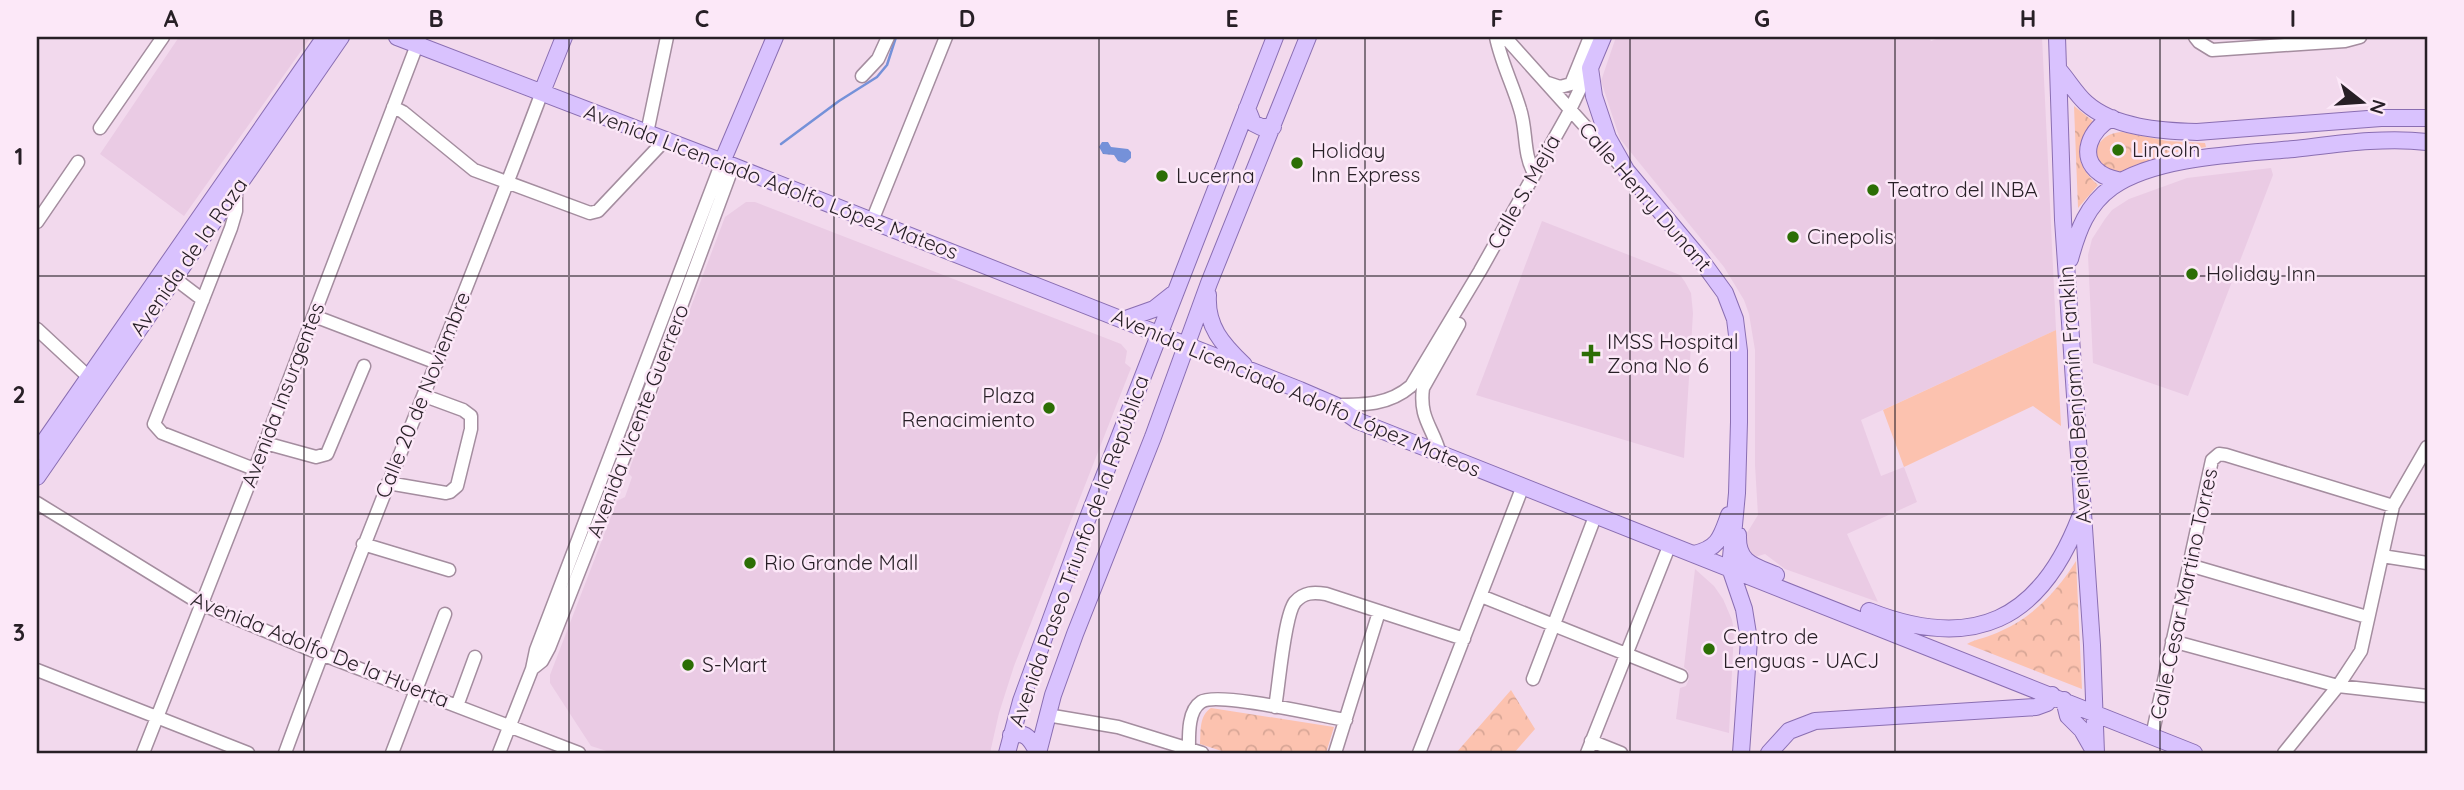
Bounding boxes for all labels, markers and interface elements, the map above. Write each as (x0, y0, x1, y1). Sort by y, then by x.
text: A (164, 4, 179, 33)
text: B (428, 4, 444, 33)
text: C (695, 4, 709, 33)
text: D (959, 4, 975, 33)
text: E (1225, 4, 1239, 33)
text: F (1491, 4, 1503, 33)
text: G (1754, 4, 1770, 33)
text: H (2020, 4, 2036, 33)
text: I (2290, 4, 2296, 33)
north arrow (2328, 66, 2398, 136)
text: N (2365, 97, 2392, 117)
street label: Avenida Licenciado Adolfo López Mateos (581, 98, 962, 265)
street label: Calle Henry Dunant (1574, 116, 1718, 276)
street label: Calle S. Mejía (1481, 130, 1565, 253)
place label: Lincoln (2132, 136, 2200, 162)
place label: Holiday Inn Express (1311, 137, 1420, 187)
text: 1 (15, 142, 23, 171)
marker: Lincoln (2110, 142, 2126, 158)
marker: Holiday Inn Express (1289, 155, 1305, 171)
place label: Lucerna (1176, 162, 1255, 188)
marker: Lucerna (1154, 168, 1170, 184)
street label: Avenida de la Raza (124, 172, 252, 340)
place label: Teatro del INBA (1887, 176, 2038, 202)
marker: Teatro del INBA (1865, 182, 1881, 198)
place label: Cinepolis (1807, 223, 1894, 249)
marker: Cinepolis (1785, 229, 1801, 245)
place label: Holiday Inn (2206, 260, 2316, 286)
street label: Avenida Benjamín Franklin (2052, 265, 2096, 525)
marker: Holiday Inn (2184, 266, 2200, 282)
street label: Calle 20 de Noviembre (369, 288, 475, 502)
street label: Avenida Insurgentes (235, 298, 329, 491)
street label: Avenida Vicente Guerrero (581, 300, 694, 541)
street label: Avenida Licenciado Adolfo López Mateos (1108, 302, 1485, 482)
place label: IMSS Hospital Zona No 6 (1607, 328, 1739, 378)
marker: IMSS Hospital Zona No 6 (1581, 344, 1601, 364)
street label: Avenida Paseo Triunfo de la República (1002, 371, 1154, 730)
text: 2 (12, 380, 26, 409)
place label: Plaza Renacimiento (902, 382, 1035, 432)
marker: Plaza Renacimiento (1041, 400, 1057, 416)
street label: Calle Cesar Martino Torres (2144, 466, 2222, 722)
place label: Rio Grande Mall (764, 549, 918, 575)
marker: Rio Grande Mall (742, 555, 758, 571)
street label: Avenida Adolfo De la Huerta (188, 585, 453, 713)
text: 3 (13, 618, 25, 647)
place label: Centro de Lenguas - UACJ (1723, 623, 1879, 673)
marker: Centro de Lenguas - UACJ (1701, 641, 1717, 657)
place label: S-Mart (702, 651, 767, 677)
marker: S-Mart (680, 657, 696, 673)

